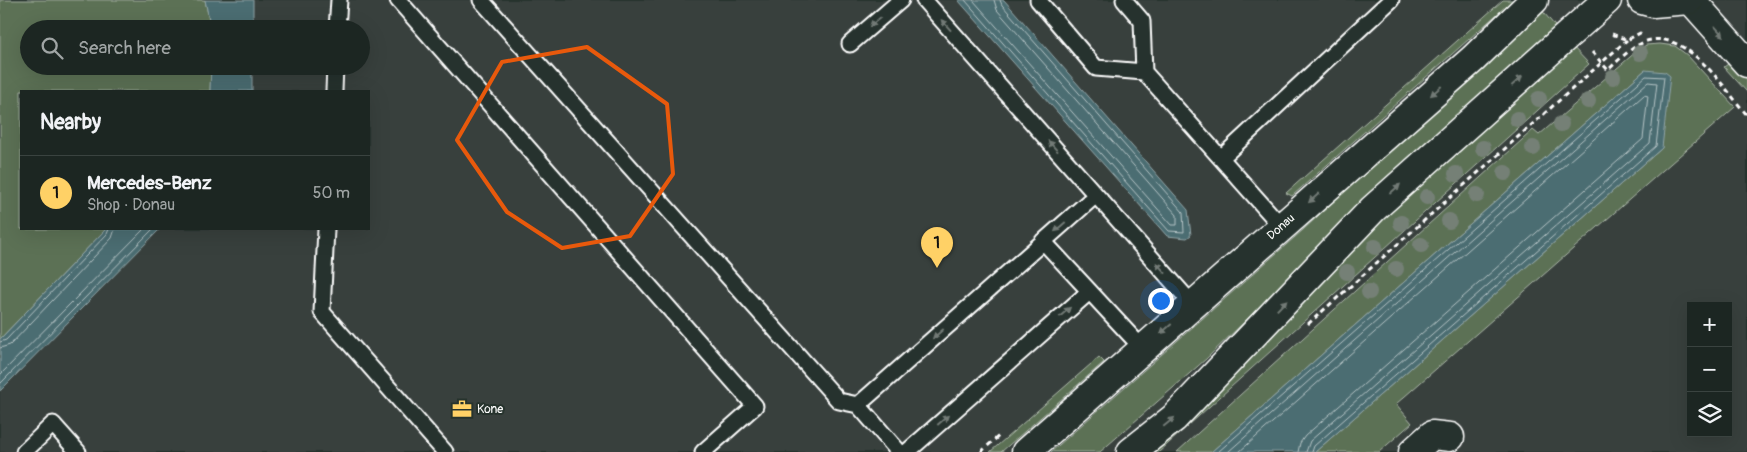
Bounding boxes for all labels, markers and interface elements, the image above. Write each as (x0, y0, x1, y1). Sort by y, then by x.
one-way arrow (870, 16, 882, 28)
one-way arrow (940, 19, 952, 31)
search box (20, 20, 370, 75)
one-way arrow (1713, 25, 1725, 37)
icon: search (38, 34, 66, 62)
text: Search here (78, 36, 171, 60)
one-way arrow (1510, 75, 1523, 86)
one-way arrow (1431, 85, 1443, 97)
text: Nearby (40, 109, 101, 136)
one-way arrow (1048, 140, 1059, 153)
text: Mercedes-Benz (87, 171, 212, 195)
text: 1 (53, 183, 59, 203)
text: 50 m (313, 183, 350, 203)
one-way arrow (1389, 183, 1401, 195)
one-way arrow (1308, 193, 1321, 204)
text: Shop · Donau (87, 195, 175, 215)
street label: Donau (1264, 211, 1298, 243)
one-way arrow (1054, 221, 1066, 233)
pin: 1 (921, 227, 953, 268)
one-way arrow (1155, 263, 1167, 275)
your location (1148, 288, 1174, 314)
one-way arrow (1276, 299, 1288, 311)
map controls (1687, 302, 1732, 437)
button: + (1687, 302, 1732, 347)
one-way arrow (1059, 307, 1072, 318)
one-way arrow (1161, 323, 1173, 335)
one-way arrow (931, 329, 944, 340)
button: − (1687, 347, 1732, 392)
button: layers (1687, 392, 1732, 437)
office icon: Kone (451, 398, 473, 420)
place label: Kone (477, 402, 503, 417)
one-way arrow (937, 414, 949, 426)
one-way arrow (1162, 416, 1175, 427)

